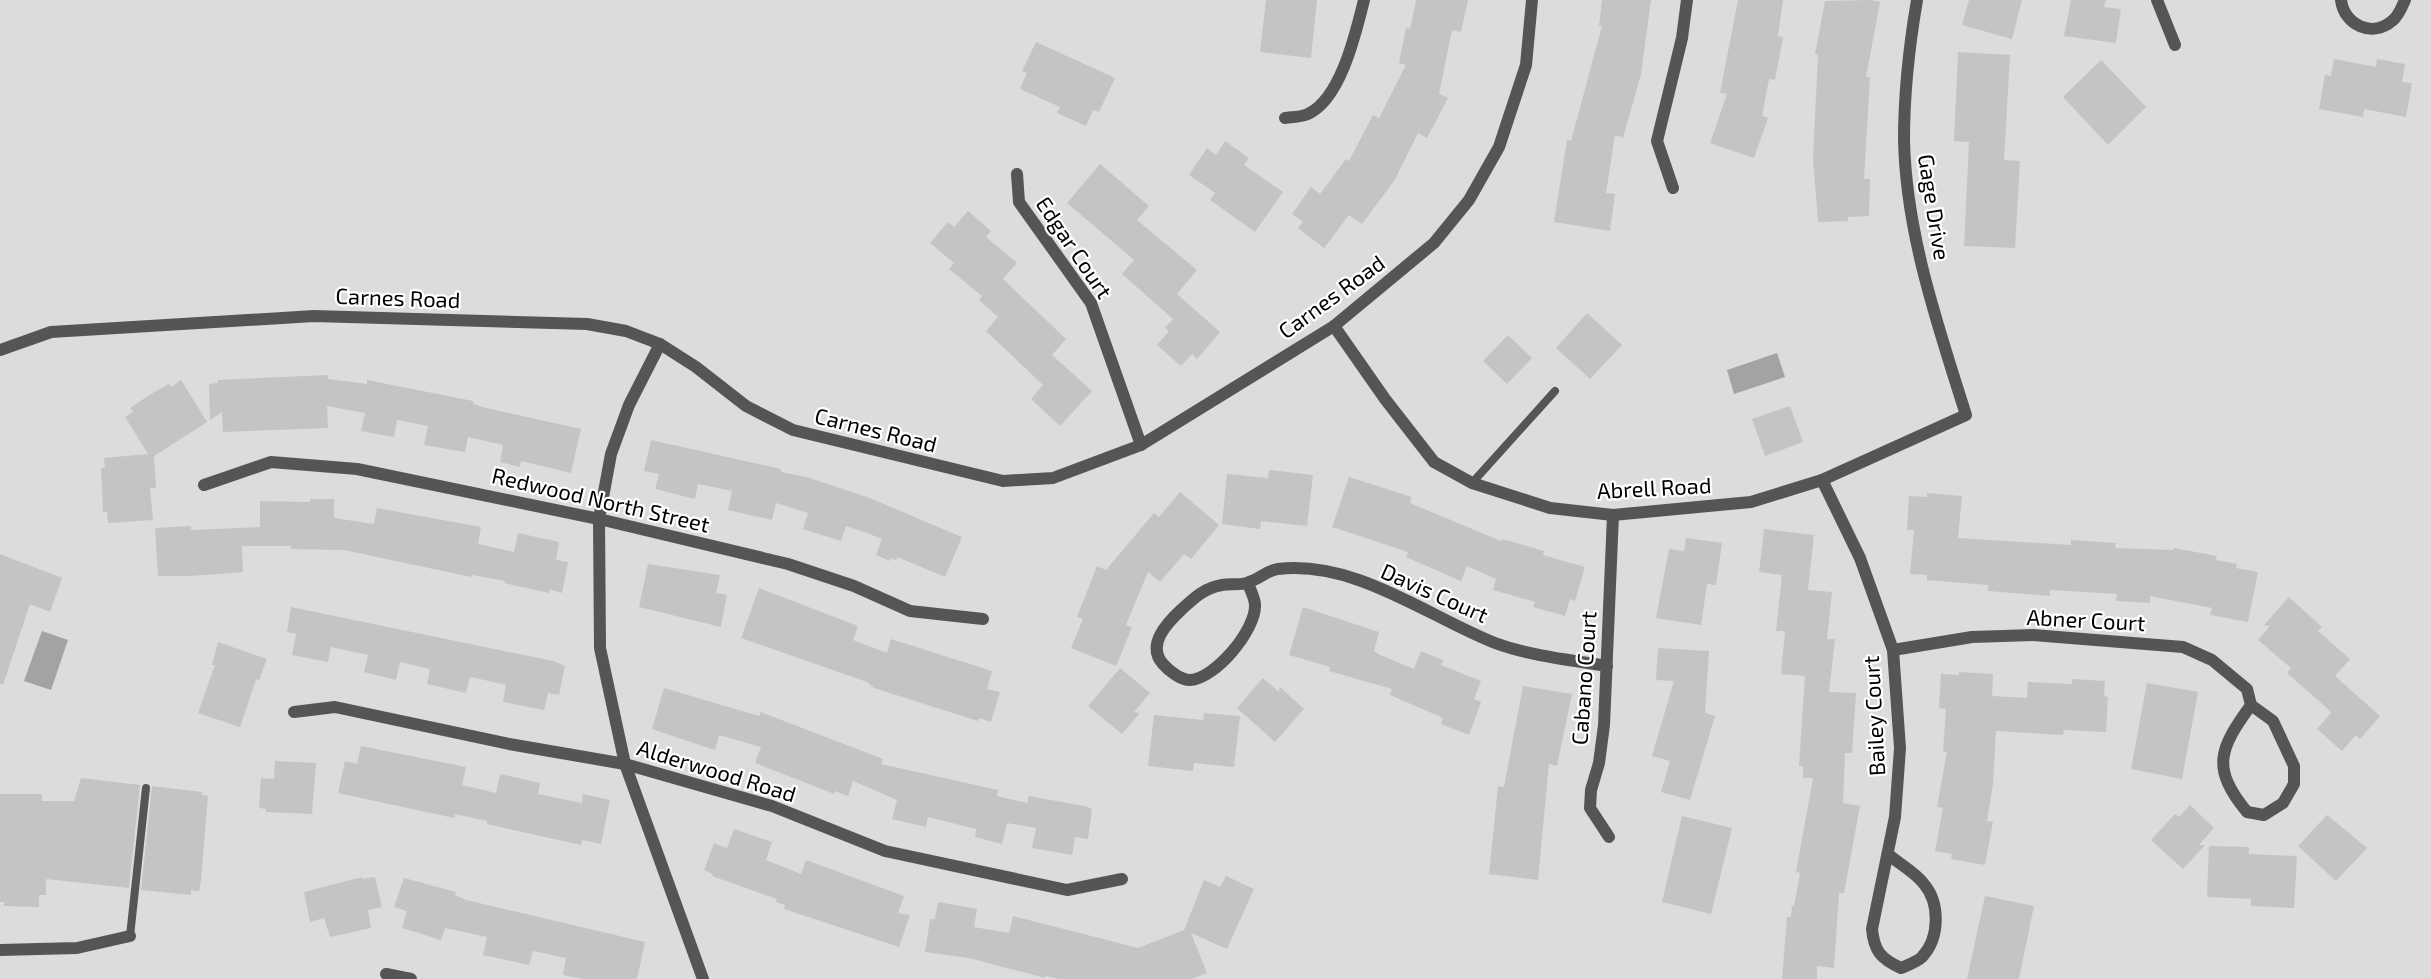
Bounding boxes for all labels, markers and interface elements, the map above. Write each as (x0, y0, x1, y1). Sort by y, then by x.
street label: Gage Drive (1914, 152, 1956, 262)
street label: Edgar Court (1031, 191, 1119, 303)
street label: Carnes Road (1273, 249, 1389, 343)
street label: Carnes Road (335, 282, 461, 312)
street label: Carnes Road (812, 401, 940, 457)
street label: Redwood North Street (490, 461, 712, 537)
street label: Abrell Road (1596, 471, 1712, 503)
street label: Davis Court (1377, 557, 1493, 627)
street label: Abner Court (2026, 603, 2146, 635)
street label: Cabano Court (1565, 610, 1601, 746)
street label: Bailey Court (1857, 655, 1889, 777)
street label: Alderwood Road (634, 733, 800, 807)

